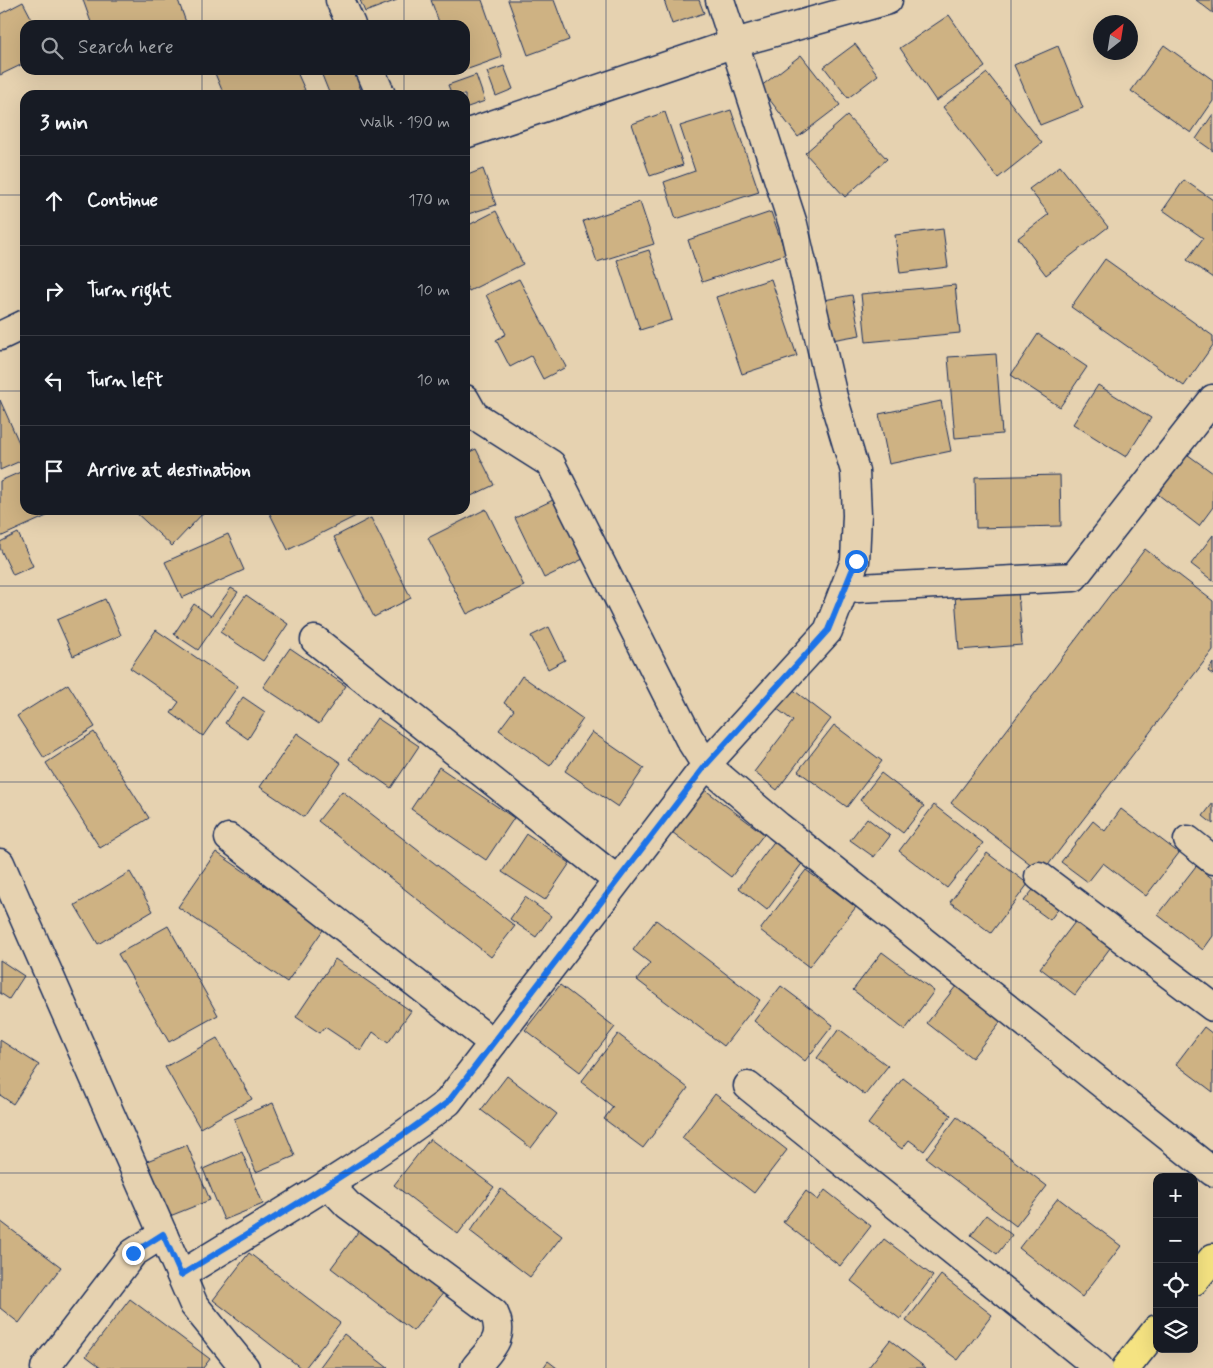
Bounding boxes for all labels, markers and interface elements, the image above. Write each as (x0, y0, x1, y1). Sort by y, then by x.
north arrow (1093, 15, 1138, 60)
search box (20, 20, 470, 75)
icon: search (38, 34, 66, 62)
text: Search here (78, 35, 174, 60)
text: 3 min (40, 109, 88, 137)
text: Walk · 190 m (360, 112, 450, 133)
icon: ahead (40, 187, 68, 215)
text: Continue (87, 188, 158, 213)
text: 170 m (408, 190, 450, 211)
icon: right (40, 277, 68, 305)
text: Turn right (87, 278, 171, 303)
text: 10 m (417, 280, 450, 301)
icon: left (40, 367, 68, 395)
text: Turn left (87, 368, 163, 393)
text: 10 m (417, 370, 450, 391)
icon: arrive (40, 457, 68, 485)
text: Arrive at destination (87, 458, 251, 483)
route start (845, 550, 868, 573)
map controls (1153, 1173, 1198, 1353)
button: + (1153, 1173, 1198, 1218)
button: − (1153, 1218, 1198, 1263)
route end (122, 1242, 145, 1265)
button: locate (1153, 1263, 1198, 1308)
button: layers (1153, 1308, 1198, 1353)

